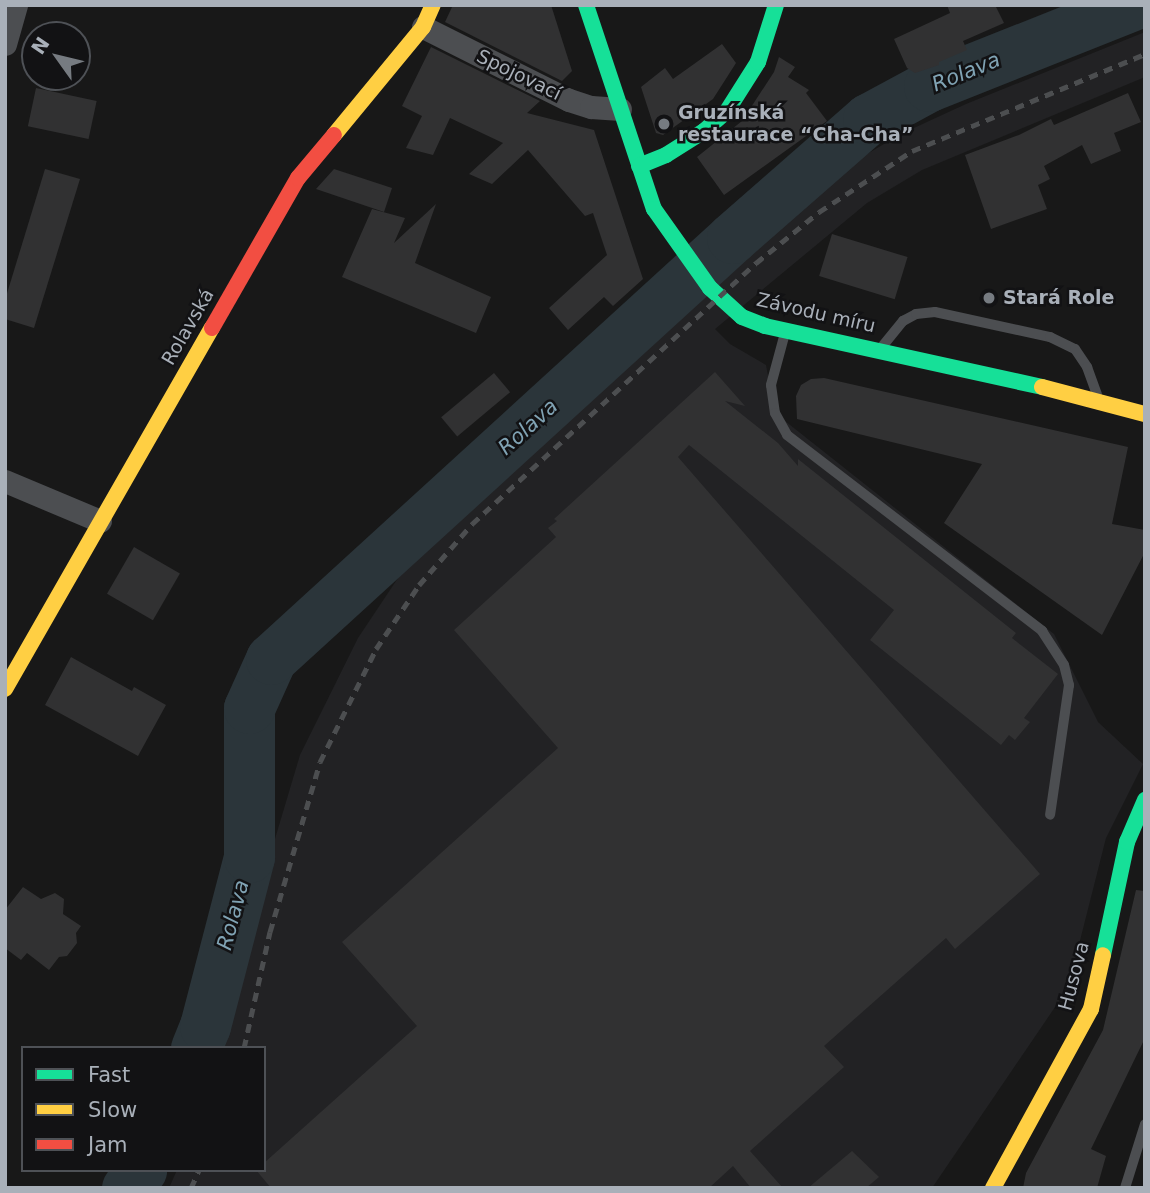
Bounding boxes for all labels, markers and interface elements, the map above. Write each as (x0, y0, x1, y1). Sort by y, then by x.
north arrow (21, 21, 91, 91)
text: N (27, 33, 54, 58)
street label: Spojovací (473, 45, 565, 105)
water label: Rolava (928, 47, 1004, 97)
place label: Gruzínská restaurace “Cha-Cha” (678, 102, 913, 146)
marker: Gruzínská restaurace “Cha-Cha” (656, 116, 672, 132)
street label: Rolavská (157, 285, 219, 369)
place label: Stará Role (1003, 287, 1114, 309)
street label: Závodu míru (754, 288, 878, 338)
marker: Stará Role (981, 290, 997, 306)
water label: Rolava (493, 394, 563, 460)
water label: Rolava (212, 877, 254, 953)
street label: Husova (1054, 939, 1094, 1013)
legend (21, 1046, 266, 1172)
text: Fast (88, 1063, 130, 1087)
text: Slow (88, 1098, 137, 1122)
text: Jam (88, 1133, 128, 1157)

